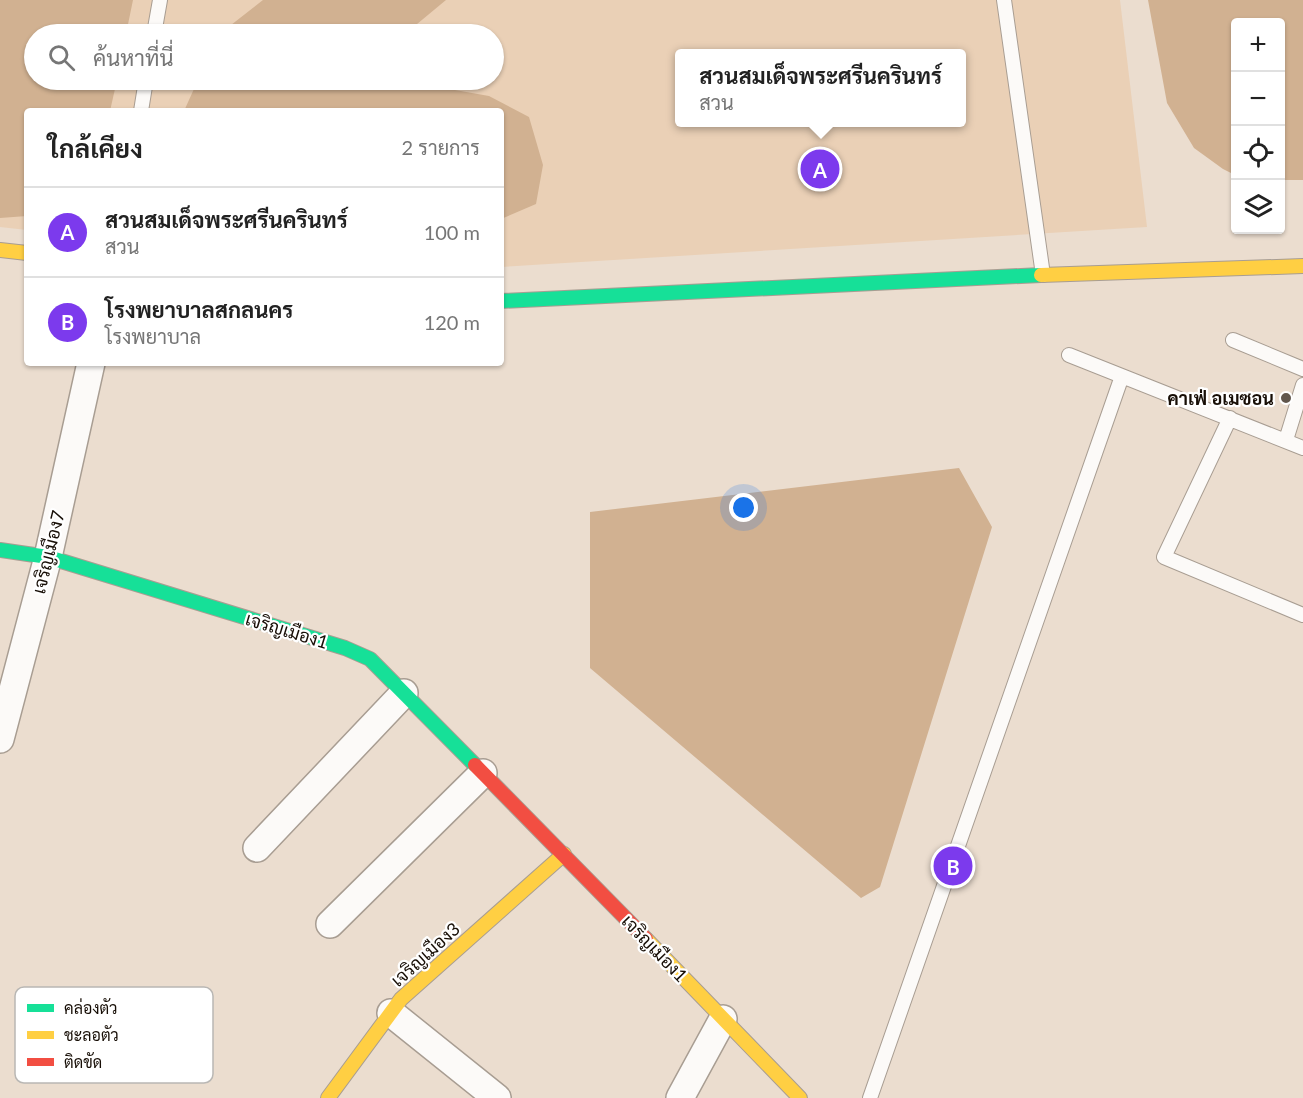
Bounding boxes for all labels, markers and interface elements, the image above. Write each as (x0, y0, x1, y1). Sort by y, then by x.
map controls (1231, 18, 1285, 234)
button: + (1231, 18, 1285, 72)
search box (24, 24, 504, 90)
icon: search (45, 41, 78, 74)
text: ค้นหาที่นี่ (93, 44, 173, 71)
popup (675, 49, 966, 127)
text: สวนสมเด็จพระศรีนครินทร์ (699, 62, 942, 89)
button: − (1231, 72, 1285, 126)
text: สวน (699, 90, 734, 114)
button: locate (1231, 126, 1285, 180)
text: ใกล้เคียง (48, 132, 143, 164)
text: 2 รายการ (402, 135, 480, 159)
pin: A (800, 146, 840, 192)
button: layers (1231, 180, 1285, 234)
text: สวนสมเด็จพระศรีนครินทร์ (105, 206, 348, 233)
text: A (61, 220, 74, 244)
text: 100 m (424, 220, 480, 244)
text: สวน (105, 234, 140, 258)
text: โรงพยาบาลสกลนคร (105, 296, 293, 323)
text: B (61, 310, 74, 334)
text: 120 m (424, 310, 480, 334)
text: โรงพยาบาล (105, 324, 201, 348)
place label: คาเฟ่ อเมซอน (1167, 387, 1274, 409)
marker: คาเฟ่ อเมซอน (1279, 391, 1293, 405)
your location (729, 493, 758, 522)
street label: เจริญเมือง7 (27, 508, 70, 596)
street label: เจริญเมือง1 (243, 607, 331, 654)
pin: B (934, 844, 972, 888)
street label: เจริญเมือง1 (617, 910, 692, 987)
street label: เจริญเมือง3 (386, 917, 465, 991)
legend (15, 987, 213, 1083)
text: คล่องตัว (64, 998, 118, 1017)
text: ชะลอตัว (64, 1025, 119, 1044)
text: ติดขัด (64, 1052, 102, 1071)

